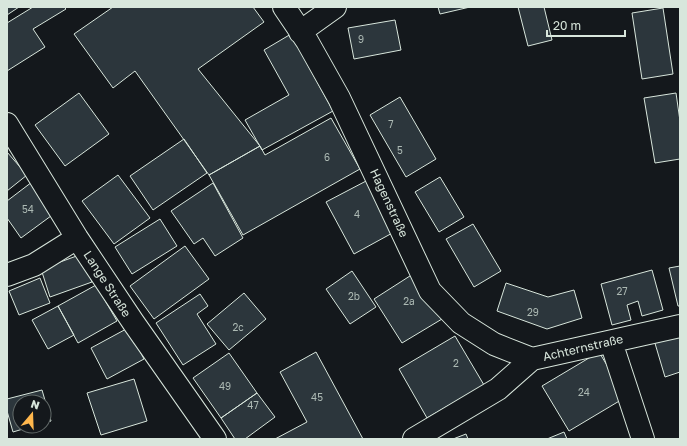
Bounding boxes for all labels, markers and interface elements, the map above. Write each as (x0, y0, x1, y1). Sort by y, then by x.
scale bar (547, 12, 625, 38)
text: 20 m (553, 18, 581, 33)
house number: 9 (358, 33, 364, 45)
house number: 7 (388, 118, 394, 130)
house number: 5 (397, 144, 403, 156)
house number: 6 (324, 151, 330, 163)
street label: Hagenstraße (367, 166, 412, 240)
house number: 54 (22, 203, 34, 215)
house number: 4 (354, 208, 360, 220)
street label: Lange Straße (80, 248, 134, 320)
house number: 27 (616, 285, 628, 297)
house number: 2b (348, 290, 360, 302)
house number: 2a (403, 295, 415, 307)
house number: 29 (527, 306, 539, 318)
house number: 2c (232, 321, 244, 333)
street label: Achternstraße (541, 331, 625, 364)
house number: 2 (453, 357, 459, 369)
house number: 49 (219, 380, 231, 392)
house number: 24 (578, 386, 590, 398)
house number: 45 (311, 391, 323, 403)
north arrow (12, 394, 52, 434)
text: N (29, 397, 41, 412)
house number: 47 (247, 399, 259, 411)

